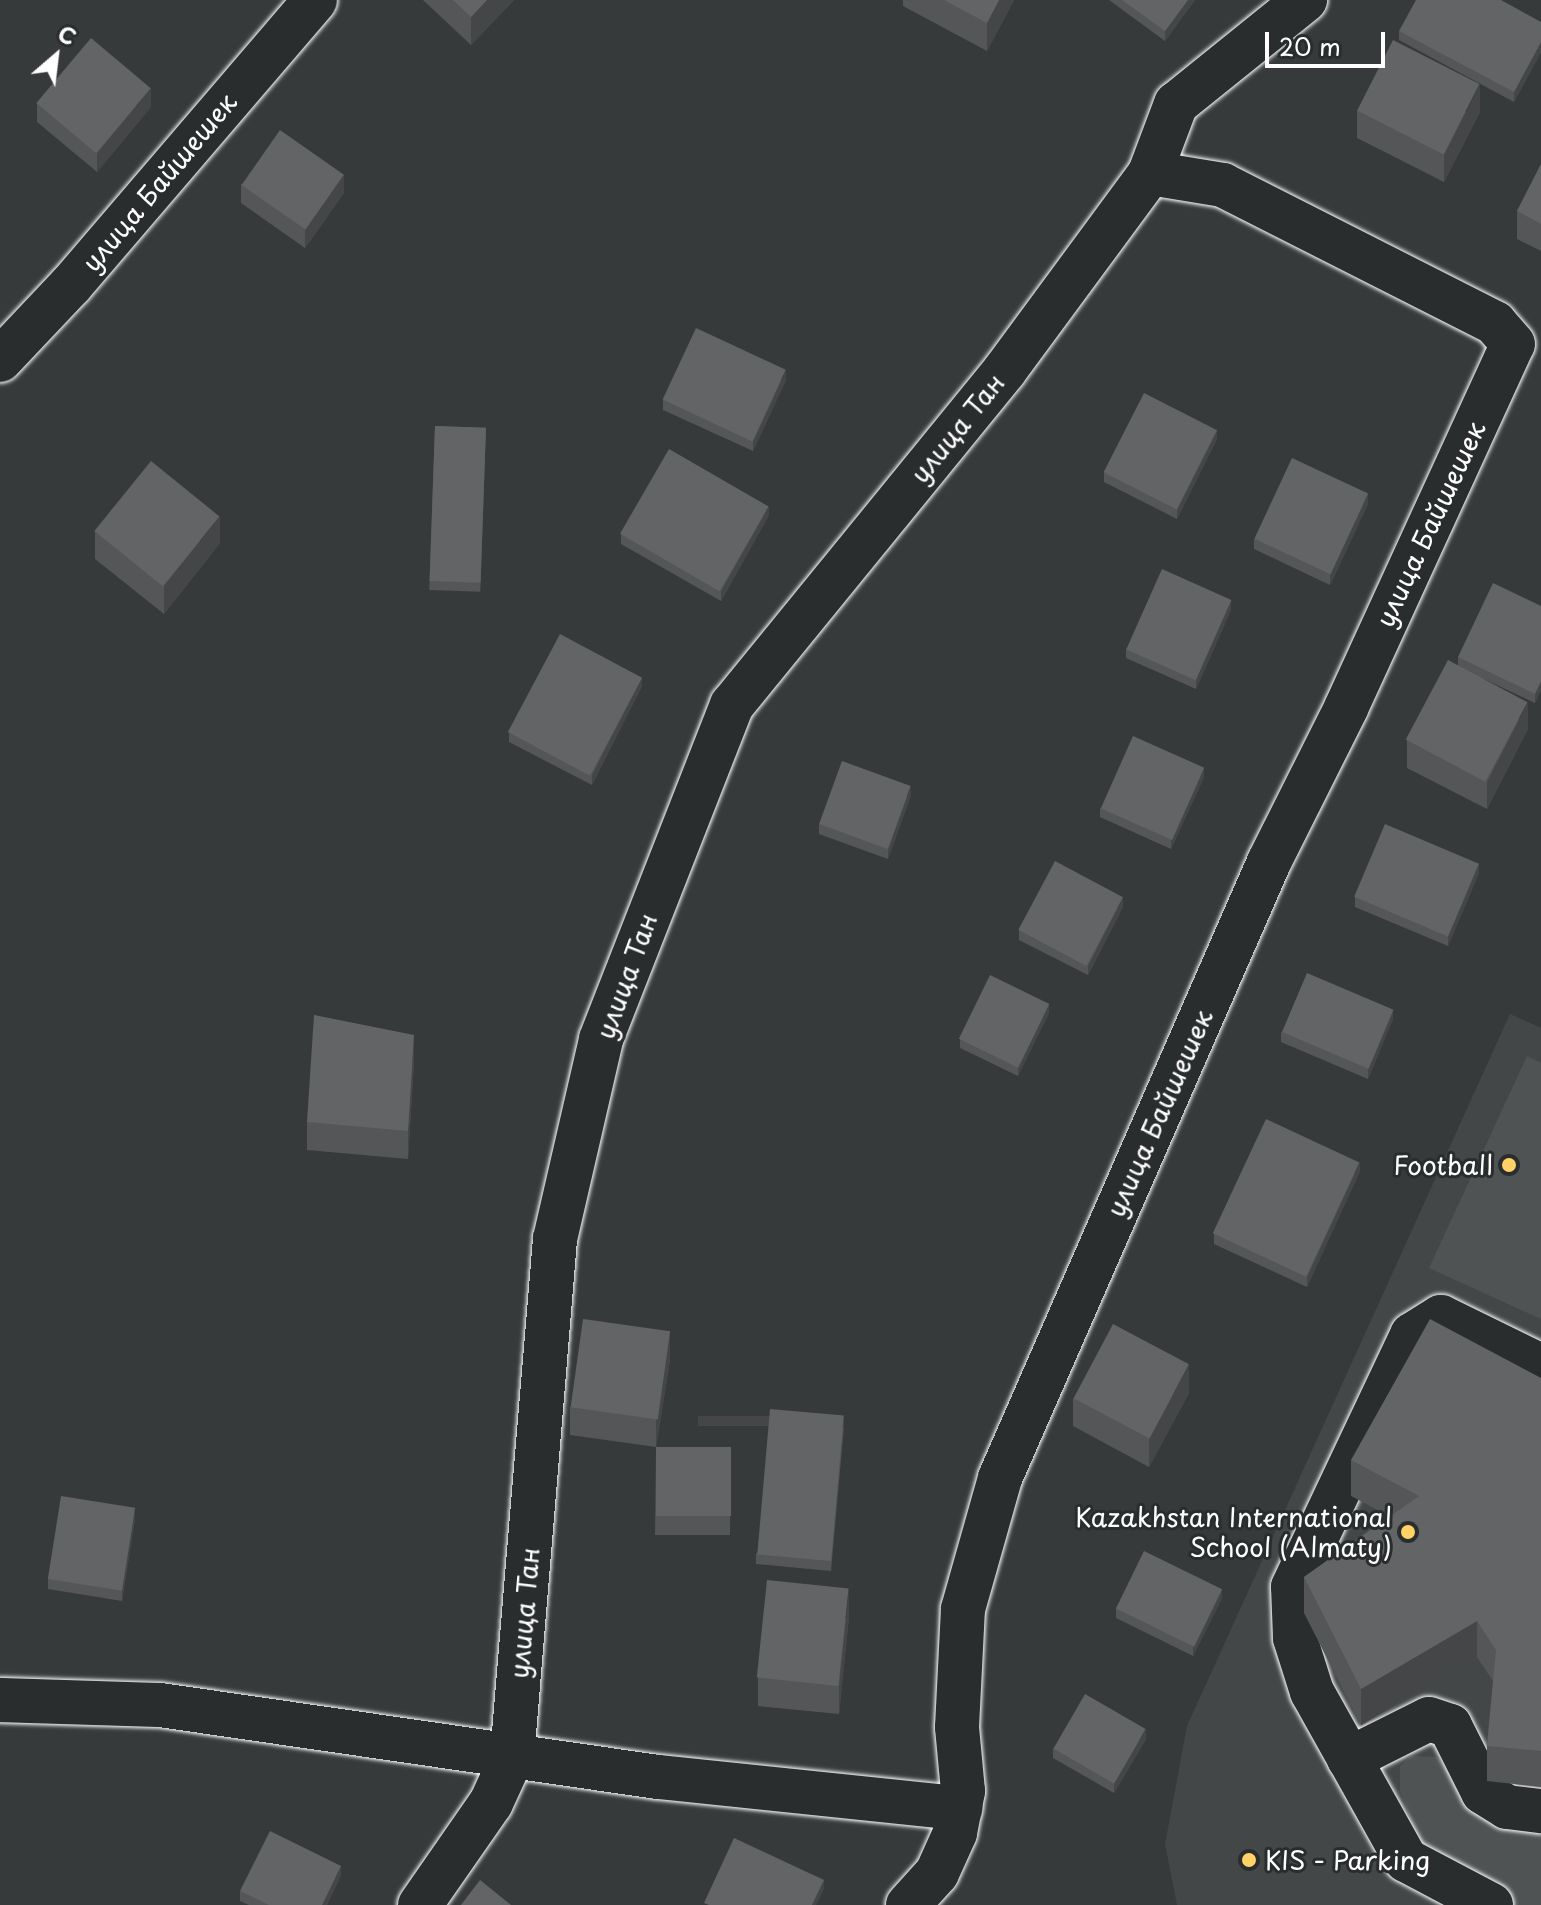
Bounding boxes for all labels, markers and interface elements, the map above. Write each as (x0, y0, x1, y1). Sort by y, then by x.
north arrow (16, 16, 96, 96)
text: С (52, 16, 83, 53)
scale bar (1269, 16, 1389, 66)
text: 20 m (1279, 28, 1341, 64)
street label: улица Байшешек (75, 86, 243, 278)
street label: улица Тан (903, 367, 1011, 489)
street label: улица Байшешек (1369, 416, 1491, 632)
street label: улица Тан (589, 908, 663, 1044)
street label: улица Байшешек (1099, 1004, 1219, 1222)
place label: Football (1393, 1149, 1493, 1181)
marker: Football (1500, 1156, 1518, 1174)
place label: Kazakhstan International School (Almaty) (1072, 1501, 1392, 1562)
marker: Kazakhstan International School (Almaty) (1399, 1523, 1417, 1541)
street label: улица Тан (503, 1546, 545, 1680)
place label: KIS - Parking (1265, 1844, 1434, 1876)
marker: KIS - Parking (1240, 1851, 1258, 1869)

